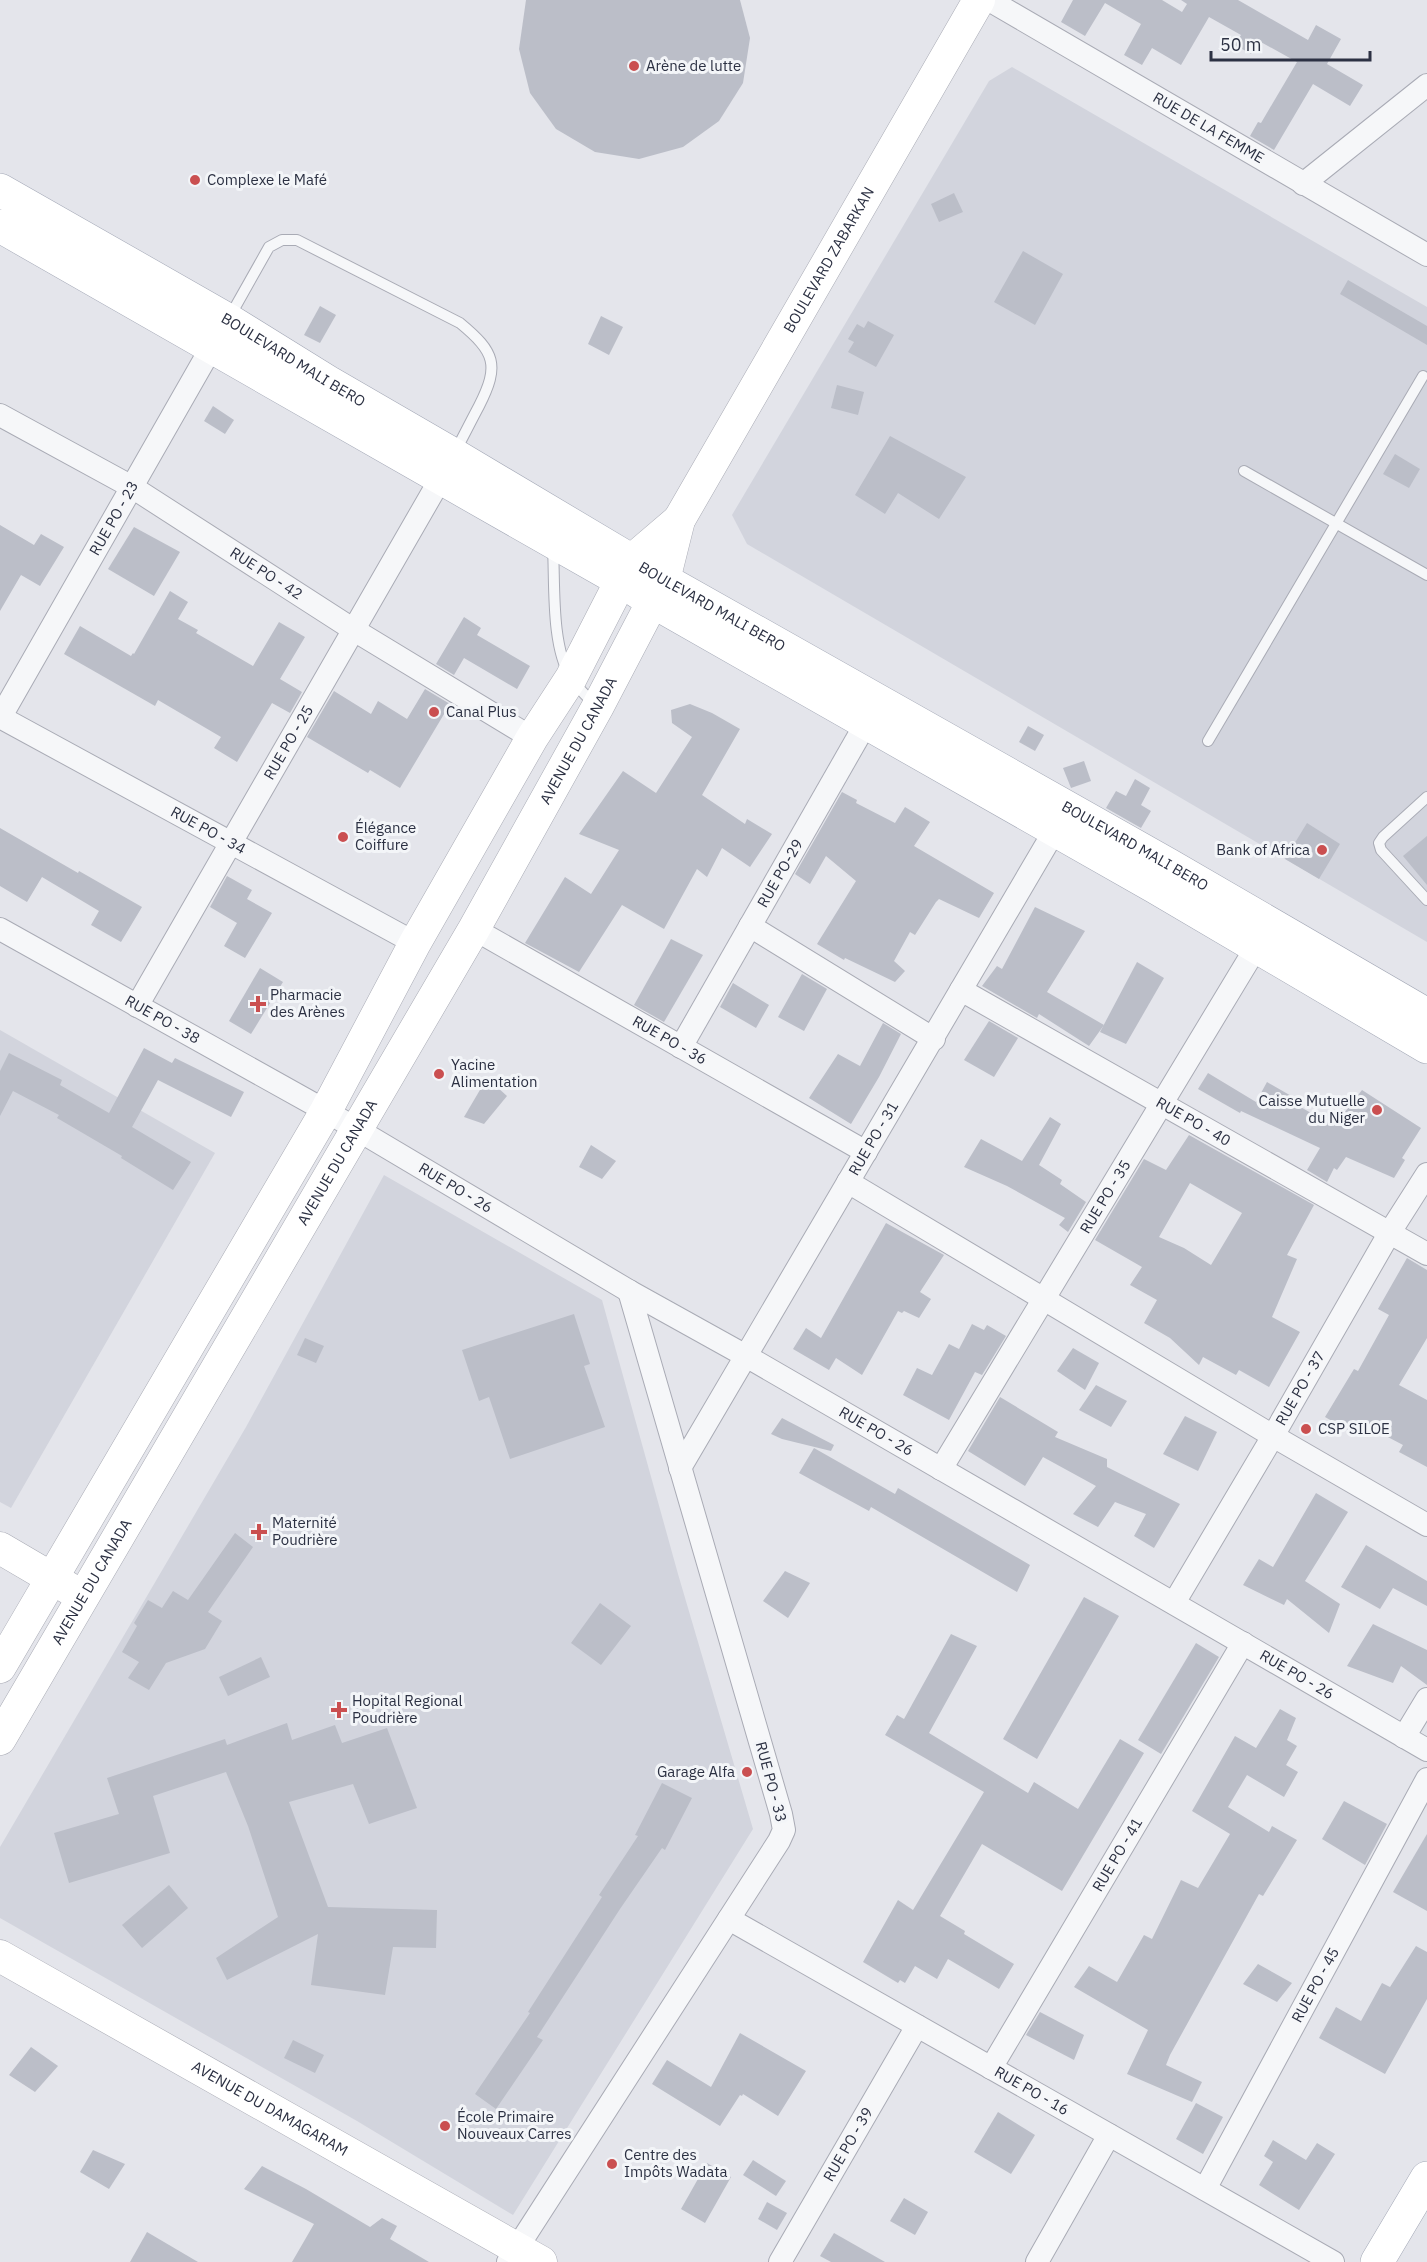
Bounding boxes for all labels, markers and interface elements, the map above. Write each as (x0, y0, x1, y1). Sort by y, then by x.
scale bar (1211, 24, 1370, 62)
text: 50 m (1220, 33, 1262, 56)
place label: Arène de lutte (646, 56, 741, 75)
marker: Arène de lutte (627, 59, 641, 73)
street label: RUE DE LA FEMME (1150, 88, 1268, 167)
place label: Complexe le Mafé (207, 170, 327, 189)
marker: Complexe le Mafé (188, 173, 202, 187)
street label: BOULEVARD ZABARKAN (779, 183, 878, 336)
street label: BOULEVARD MALI BERO (218, 308, 369, 411)
street label: RUE PO - 23 (85, 477, 142, 559)
street label: RUE PO - 42 (227, 543, 306, 603)
street label: BOULEVARD MALI BERO (635, 557, 789, 656)
street label: AVENUE DU CANADA (535, 673, 621, 807)
street label: RUE PO - 25 (259, 702, 317, 783)
place label: Canal Plus (446, 702, 516, 721)
marker: Canal Plus (427, 705, 441, 719)
street label: BOULEVARD MALI BERO (1058, 796, 1212, 895)
street label: RUE PO - 34 (168, 802, 249, 858)
place label: Élégance Coiffure (355, 818, 416, 854)
marker: Élégance Coiffure (336, 830, 350, 844)
street label: RUE PO-29 (753, 835, 807, 911)
place label: Bank of Africa (1216, 840, 1310, 859)
marker: Bank of Africa (1315, 843, 1329, 857)
place label: Pharmacie des Arènes (270, 985, 345, 1021)
street label: RUE PO - 38 (122, 991, 203, 1048)
marker: Pharmacie des Arènes (251, 997, 265, 1011)
street label: RUE PO - 36 (629, 1011, 710, 1069)
place label: Yacine Alimentation (451, 1055, 538, 1091)
marker: Yacine Alimentation (432, 1067, 446, 1081)
place label: Caisse Mutuelle du Niger (1259, 1091, 1365, 1127)
street label: RUE PO - 40 (1153, 1093, 1234, 1150)
street label: AVENUE DU CANADA (293, 1096, 381, 1228)
street label: RUE PO - 31 (844, 1098, 902, 1179)
marker: Caisse Mutuelle du Niger (1370, 1103, 1384, 1117)
street label: RUE PO - 35 (1075, 1156, 1135, 1237)
street label: RUE PO - 26 (415, 1158, 496, 1217)
street label: RUE PO - 37 (1271, 1348, 1329, 1429)
street label: RUE PO - 26 (836, 1402, 917, 1460)
place label: CSP SILOE (1318, 1419, 1390, 1438)
marker: CSP SILOE (1299, 1422, 1313, 1436)
place label: Maternité Poudrière (272, 1513, 338, 1549)
street label: AVENUE DU CANADA (47, 1515, 136, 1648)
marker: Maternité Poudrière (250, 1523, 268, 1541)
street label: RUE PO - 26 (1257, 1645, 1338, 1703)
place label: Hopital Regional Poudrière (352, 1691, 463, 1727)
marker: Hopital Regional Poudrière (330, 1701, 348, 1719)
street label: RUE PO - 33 (752, 1739, 791, 1824)
place label: Garage Alfa (657, 1762, 735, 1781)
marker: Garage Alfa (740, 1765, 754, 1779)
street label: RUE PO - 41 (1088, 1814, 1146, 1895)
street label: RUE PO - 45 (1287, 1944, 1343, 2026)
street label: AVENUE DU DAMAGARAM (189, 2057, 352, 2160)
street label: RUE PO - 16 (991, 2062, 1073, 2119)
street label: RUE PO - 39 (819, 2104, 877, 2185)
place label: École Primaire Nouveaux Carres (457, 2107, 572, 2143)
marker: École Primaire Nouveaux Carres (438, 2119, 452, 2133)
place label: Centre des Impôts Wadata (624, 2145, 728, 2181)
marker: Centre des Impôts Wadata (605, 2157, 619, 2171)

